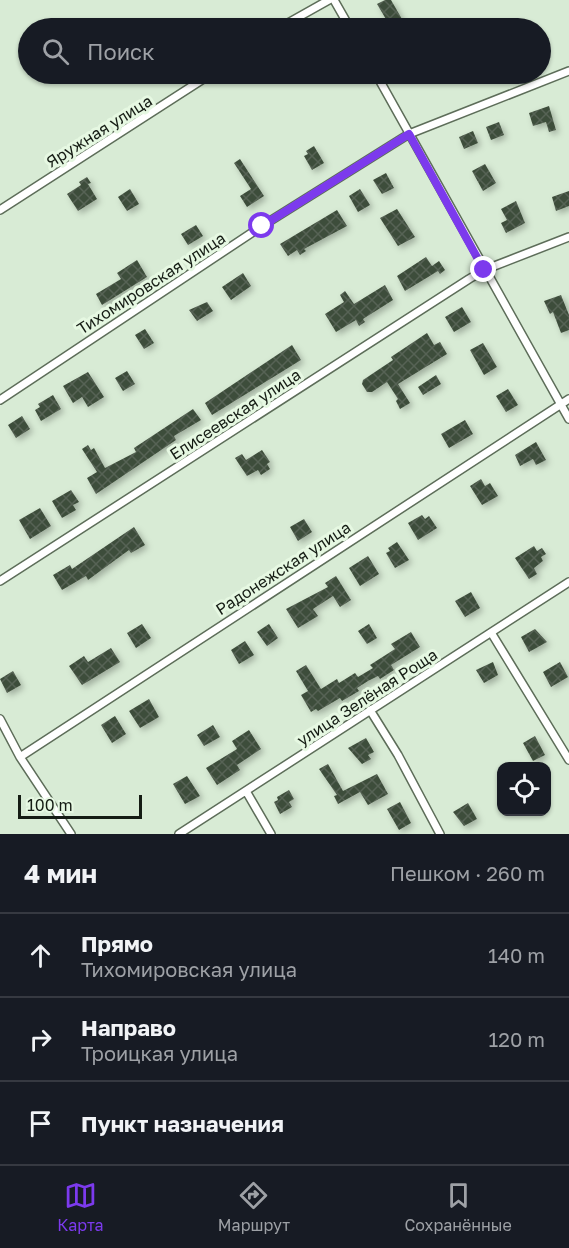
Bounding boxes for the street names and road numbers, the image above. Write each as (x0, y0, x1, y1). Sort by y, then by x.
street label: Яружная улица (42, 90, 156, 172)
street label: Тихомировская улица (73, 228, 229, 338)
street label: Елисеевская улица (166, 364, 304, 464)
street label: Радонежская улица (212, 517, 354, 619)
street label: улица Зелёная Роща (293, 644, 441, 750)

